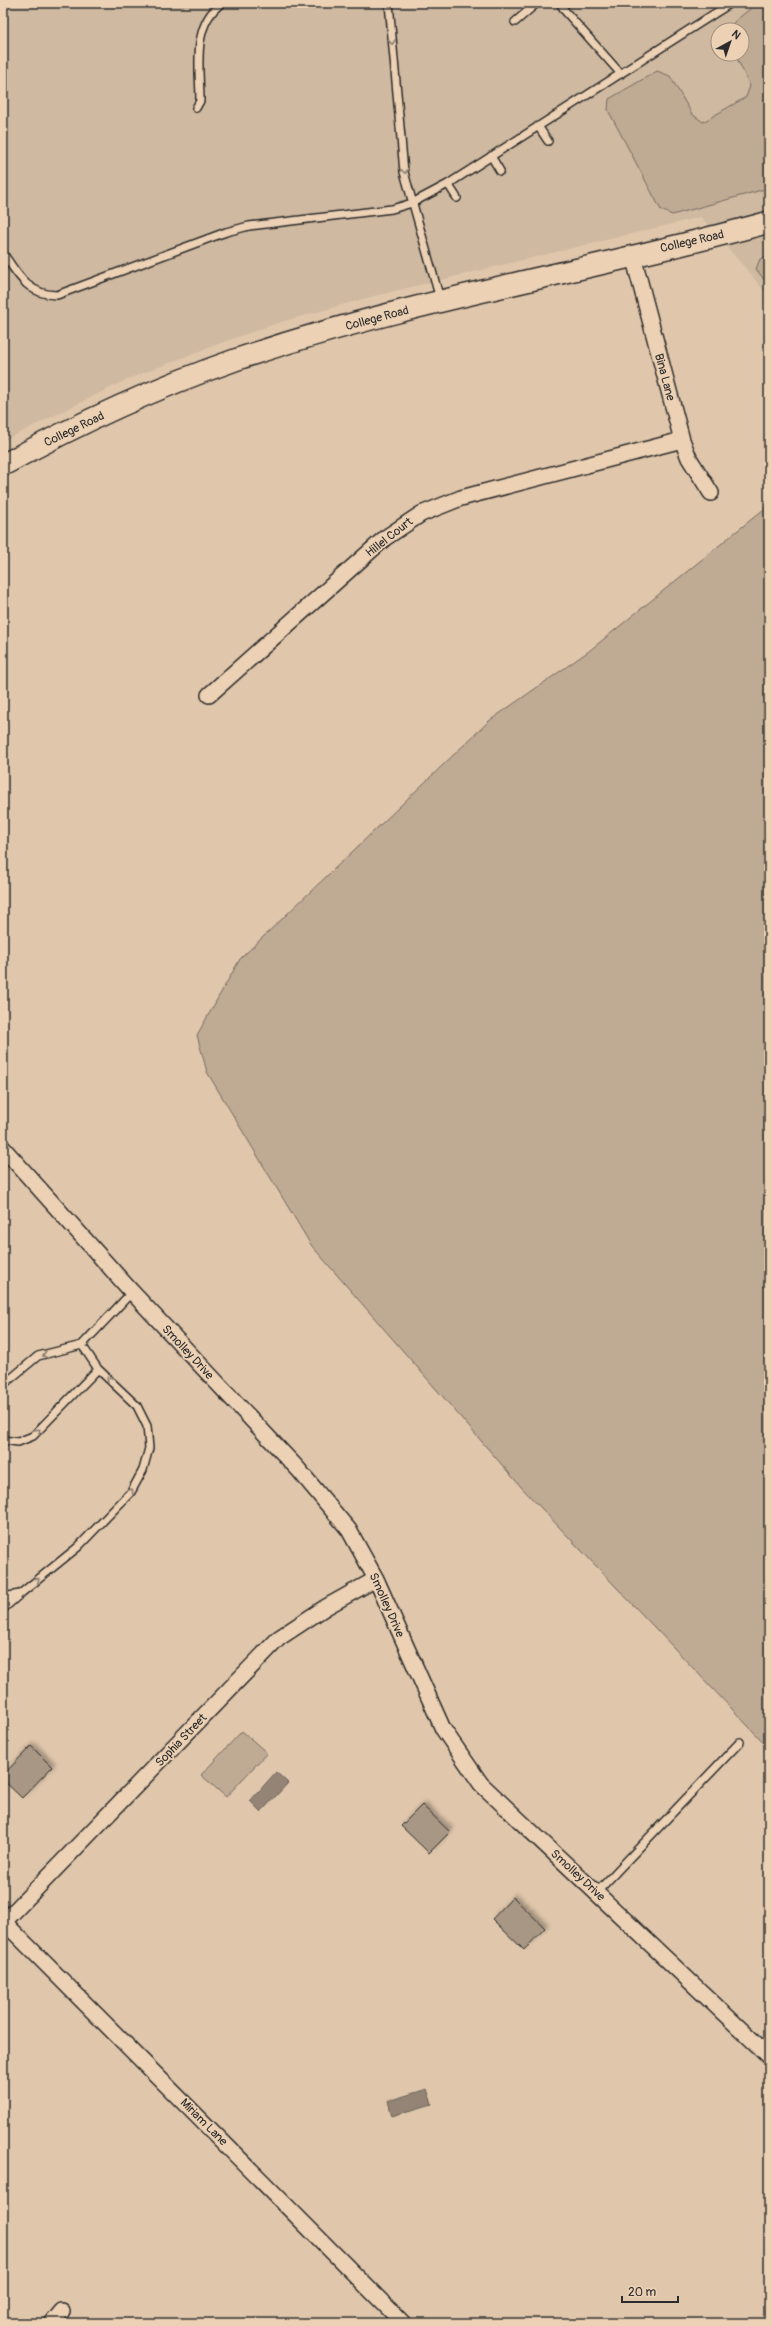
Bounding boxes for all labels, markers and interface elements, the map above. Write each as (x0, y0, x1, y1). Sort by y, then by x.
north arrow (710, 22, 750, 62)
text: N (729, 27, 744, 42)
one-way arrow (388, 39, 397, 45)
one-way arrow (400, 168, 409, 174)
street label: College Road (659, 227, 726, 256)
street label: College Road (344, 303, 411, 334)
street label: Bina Lane (651, 352, 678, 403)
street label: College Road (42, 408, 107, 450)
street label: Hillel Court (363, 514, 416, 560)
street label: Smolley Drive (159, 1322, 217, 1383)
one-way arrow (41, 1350, 48, 1359)
one-way arrow (106, 1377, 114, 1384)
one-way arrow (33, 1428, 41, 1436)
one-way arrow (126, 1488, 134, 1495)
street label: Smolley Drive (366, 1571, 407, 1640)
one-way arrow (32, 1578, 39, 1585)
street label: Sophia Street (152, 1711, 210, 1770)
street label: Smolley Drive (547, 1846, 608, 1904)
street label: Miriam Lane (177, 2096, 230, 2149)
scale bar (622, 2278, 678, 2304)
text: 20 m (628, 2285, 657, 2300)

